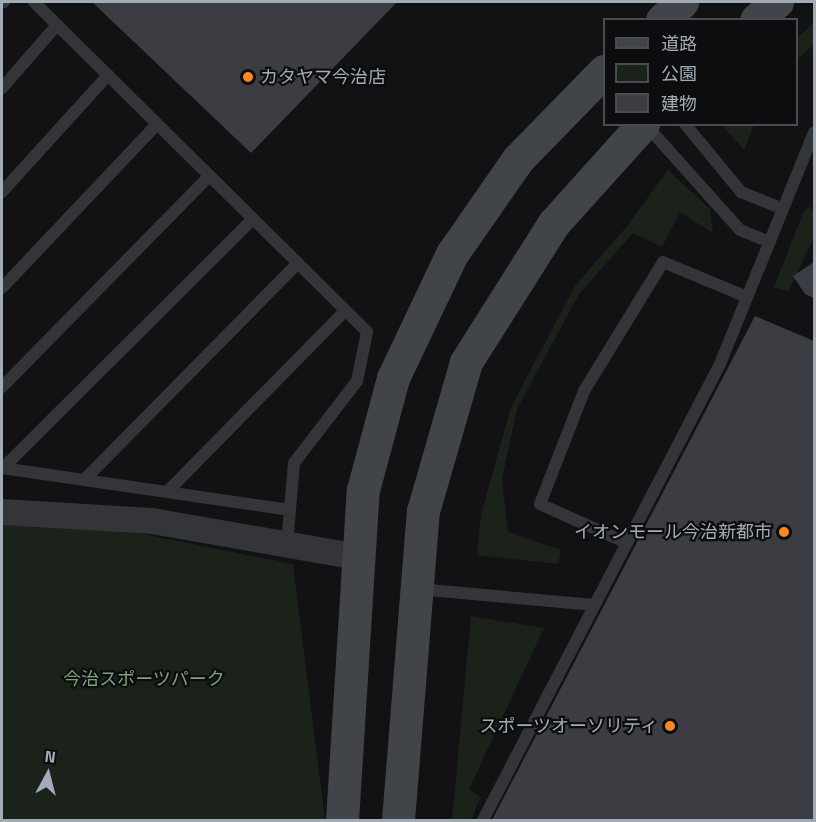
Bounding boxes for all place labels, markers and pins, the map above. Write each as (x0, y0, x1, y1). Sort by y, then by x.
place label: カタヤマ今治店 (260, 66, 386, 88)
marker: カタヤマ今治店 (241, 70, 255, 84)
place label: イオンモール今治新都市 (574, 521, 772, 543)
marker: イオンモール今治新都市 (777, 525, 791, 539)
place label: スポーツオーソリティ (478, 715, 658, 737)
marker: スポーツオーソリティ (663, 719, 677, 733)

